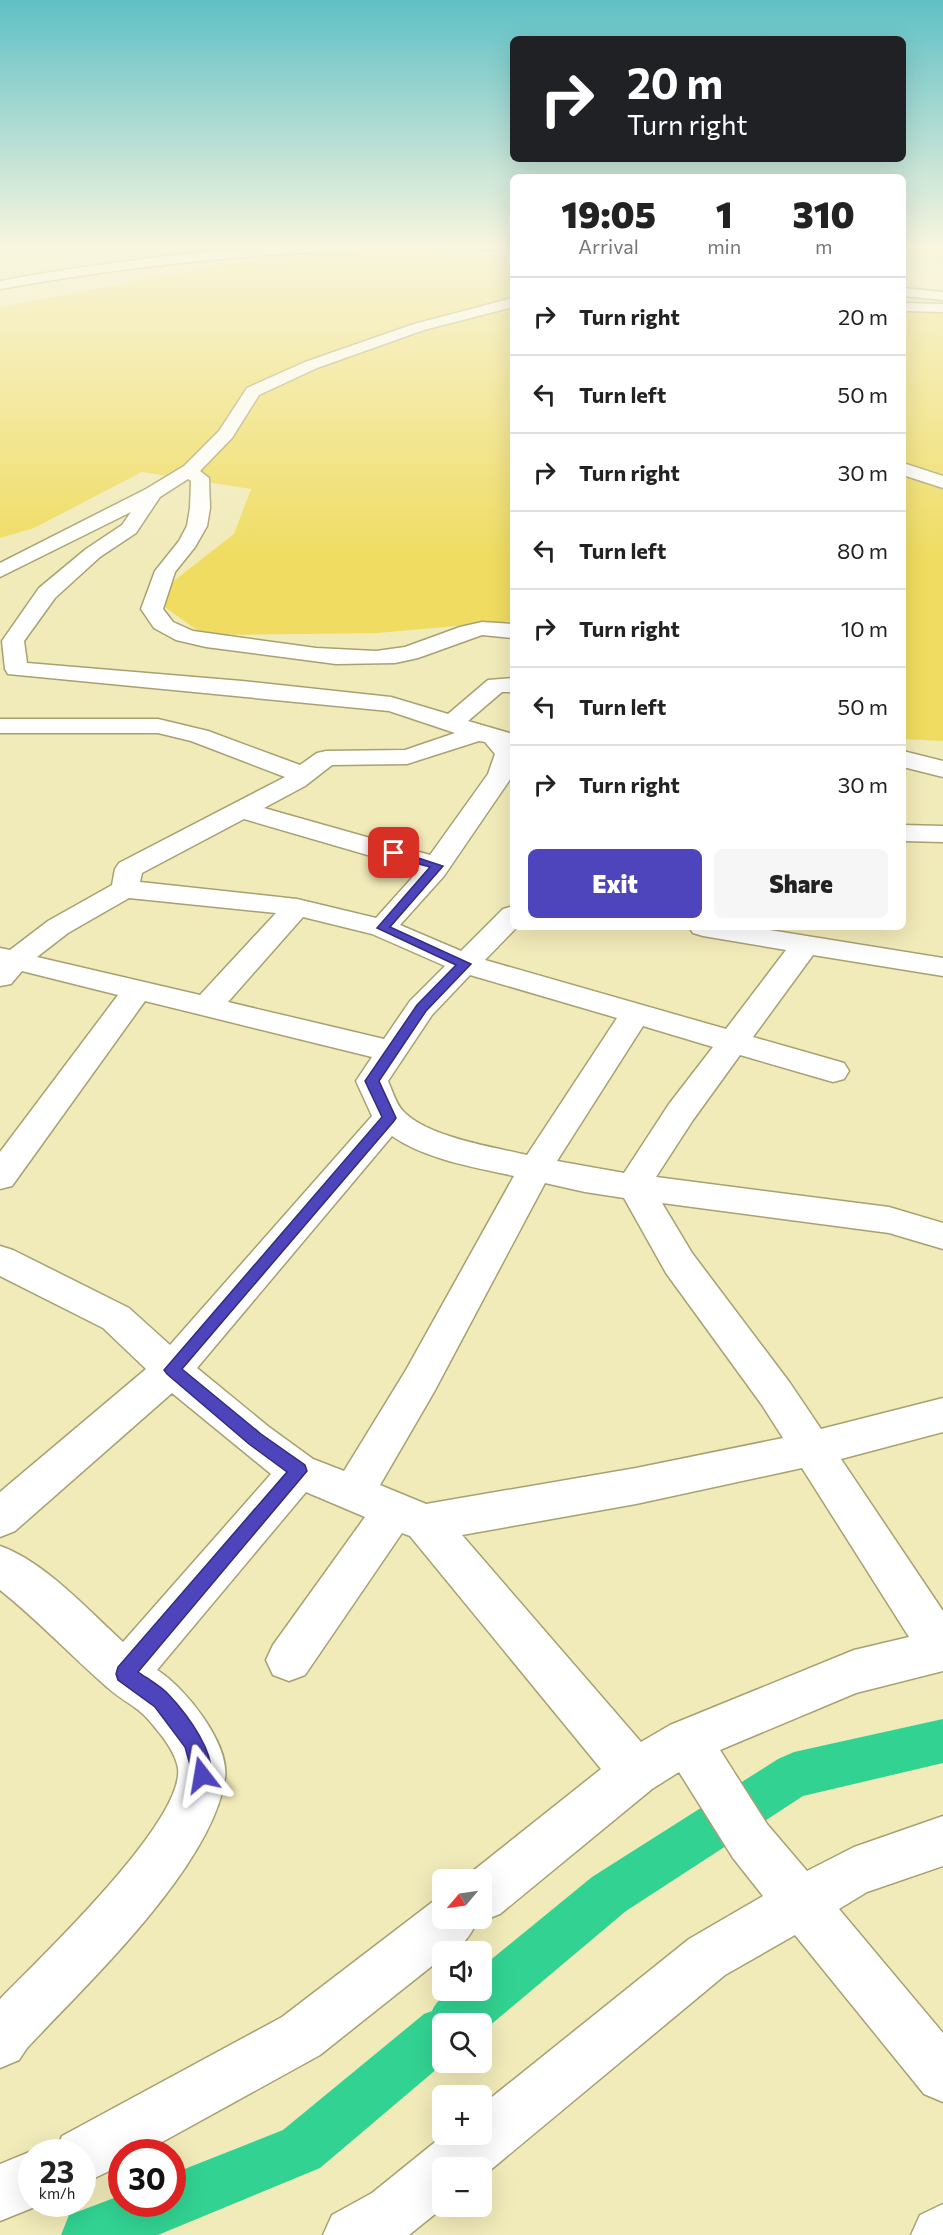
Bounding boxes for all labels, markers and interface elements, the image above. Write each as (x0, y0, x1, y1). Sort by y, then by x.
text: 20 m (627, 56, 723, 108)
icon: right (528, 60, 606, 138)
text: Turn right (627, 108, 747, 141)
text: 19:05 (561, 191, 656, 235)
text: 1 (716, 191, 733, 235)
text: 310 (793, 191, 855, 235)
text: Arrival (578, 234, 639, 258)
text: min (707, 234, 741, 258)
text: m (815, 234, 832, 258)
icon: right (528, 300, 561, 333)
text: Turn right (579, 303, 680, 330)
text: 20 m (838, 303, 888, 330)
icon: left (528, 378, 561, 411)
text: Turn left (579, 381, 666, 408)
text: 50 m (838, 381, 888, 408)
icon: right (528, 456, 561, 489)
text: Turn right (579, 459, 680, 486)
text: 30 m (838, 459, 888, 486)
icon: left (528, 534, 561, 567)
text: Turn left (579, 537, 666, 564)
text: 80 m (837, 537, 888, 564)
icon: right (528, 612, 561, 645)
text: Turn right (579, 615, 680, 642)
text: 10 m (841, 615, 888, 642)
icon: left (528, 690, 561, 723)
text: Turn left (579, 693, 666, 720)
text: 50 m (838, 693, 888, 720)
icon: right (528, 768, 561, 801)
text: Turn right (579, 771, 680, 798)
text: 30 m (838, 771, 888, 798)
pin (368, 827, 419, 878)
icon: arrive (377, 836, 410, 869)
button: Exit (528, 849, 702, 918)
button: Share (714, 849, 888, 918)
position arrow (170, 1743, 234, 1807)
north arrow (432, 1869, 492, 1929)
map controls (432, 1869, 492, 2217)
button: sound (432, 1941, 492, 2001)
button: search (432, 2013, 492, 2073)
button: + (432, 2085, 492, 2145)
speed limit sign: 30 (108, 2139, 186, 2217)
text: 23 (40, 2152, 74, 2189)
button: − (432, 2157, 492, 2217)
text: km/h (39, 2184, 75, 2202)

